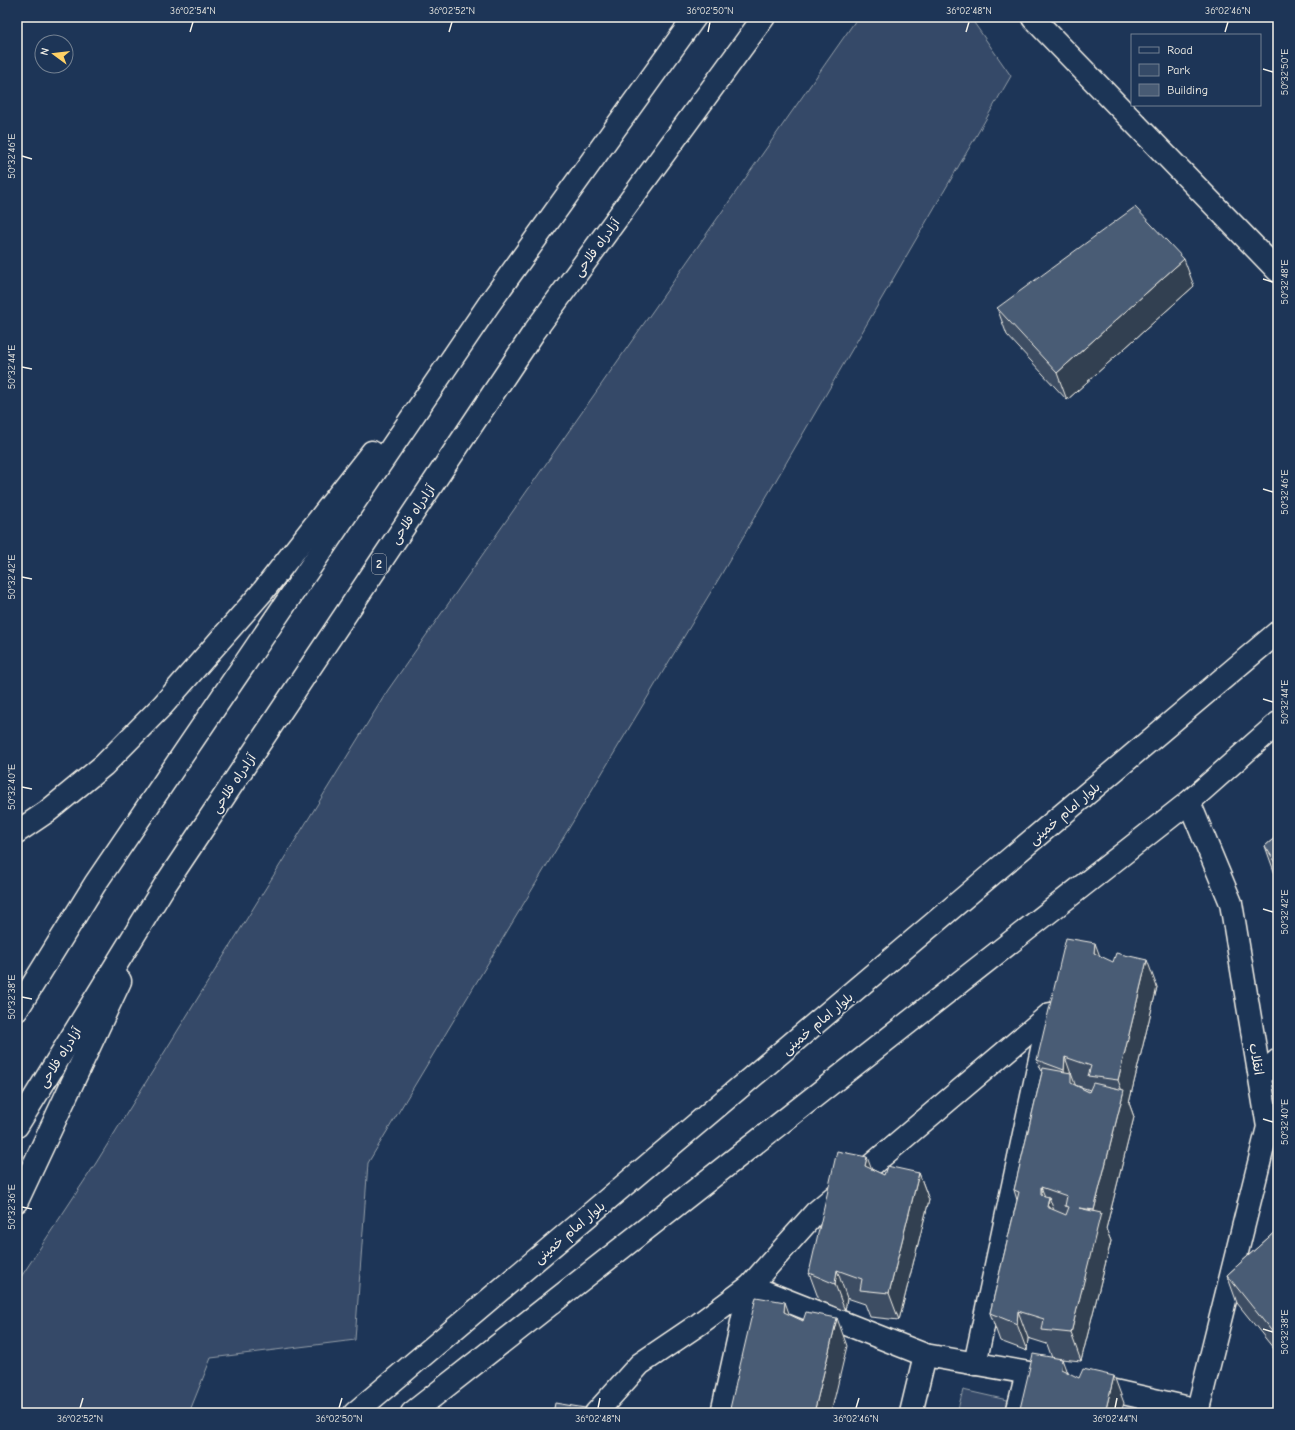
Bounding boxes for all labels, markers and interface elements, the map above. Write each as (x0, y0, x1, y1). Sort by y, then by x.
text: 36°02'54"N (170, 5, 216, 17)
text: 36°02'52"N (429, 5, 475, 17)
text: 36°02'50"N (686, 5, 734, 17)
text: 36°02'48"N (946, 5, 992, 17)
text: 36°02'46"N (1205, 5, 1251, 17)
north arrow (34, 34, 74, 74)
legend (1131, 34, 1261, 106)
text: Road (1167, 43, 1193, 57)
text: N (38, 46, 52, 57)
text: 50°32'50"E (1279, 49, 1291, 95)
text: Park (1167, 63, 1190, 77)
text: Building (1167, 83, 1208, 97)
text: 50°32'46"E (6, 133, 18, 179)
street label: آزادراه فلاحی (570, 215, 625, 280)
text: 50°32'48"E (1279, 260, 1291, 305)
text: 50°32'44"E (6, 345, 18, 389)
text: 50°32'46"E (1279, 469, 1291, 515)
street label: آزادراه فلاحی (387, 481, 440, 548)
text: 50°32'42"E (6, 554, 18, 600)
road number: 2 (372, 554, 386, 574)
text: 50°32'44"E (1279, 680, 1291, 724)
street label: آزادراه فلاحی (208, 750, 261, 817)
text: 50°32'40"E (6, 764, 18, 810)
street label: بلوار امام خمینی (1026, 779, 1105, 850)
text: 50°32'42"E (1279, 889, 1291, 935)
text: 50°32'38"E (6, 974, 18, 1020)
street label: بلوار امام خمینی (779, 989, 858, 1060)
street label: آزادراه فلاحی (35, 1024, 86, 1091)
street label: انقلاب (1245, 1042, 1267, 1076)
text: 50°32'40"E (1279, 1099, 1291, 1145)
text: 50°32'36"E (6, 1184, 18, 1230)
street label: بلوار امام خمینی (531, 1198, 610, 1269)
text: 50°32'38"E (1279, 1309, 1291, 1355)
text: 36°02'52"N (57, 1413, 103, 1425)
text: 36°02'50"N (315, 1413, 363, 1425)
text: 36°02'48"N (575, 1413, 621, 1425)
text: 36°02'46"N (833, 1413, 879, 1425)
text: 36°02'44"N (1092, 1413, 1138, 1425)

